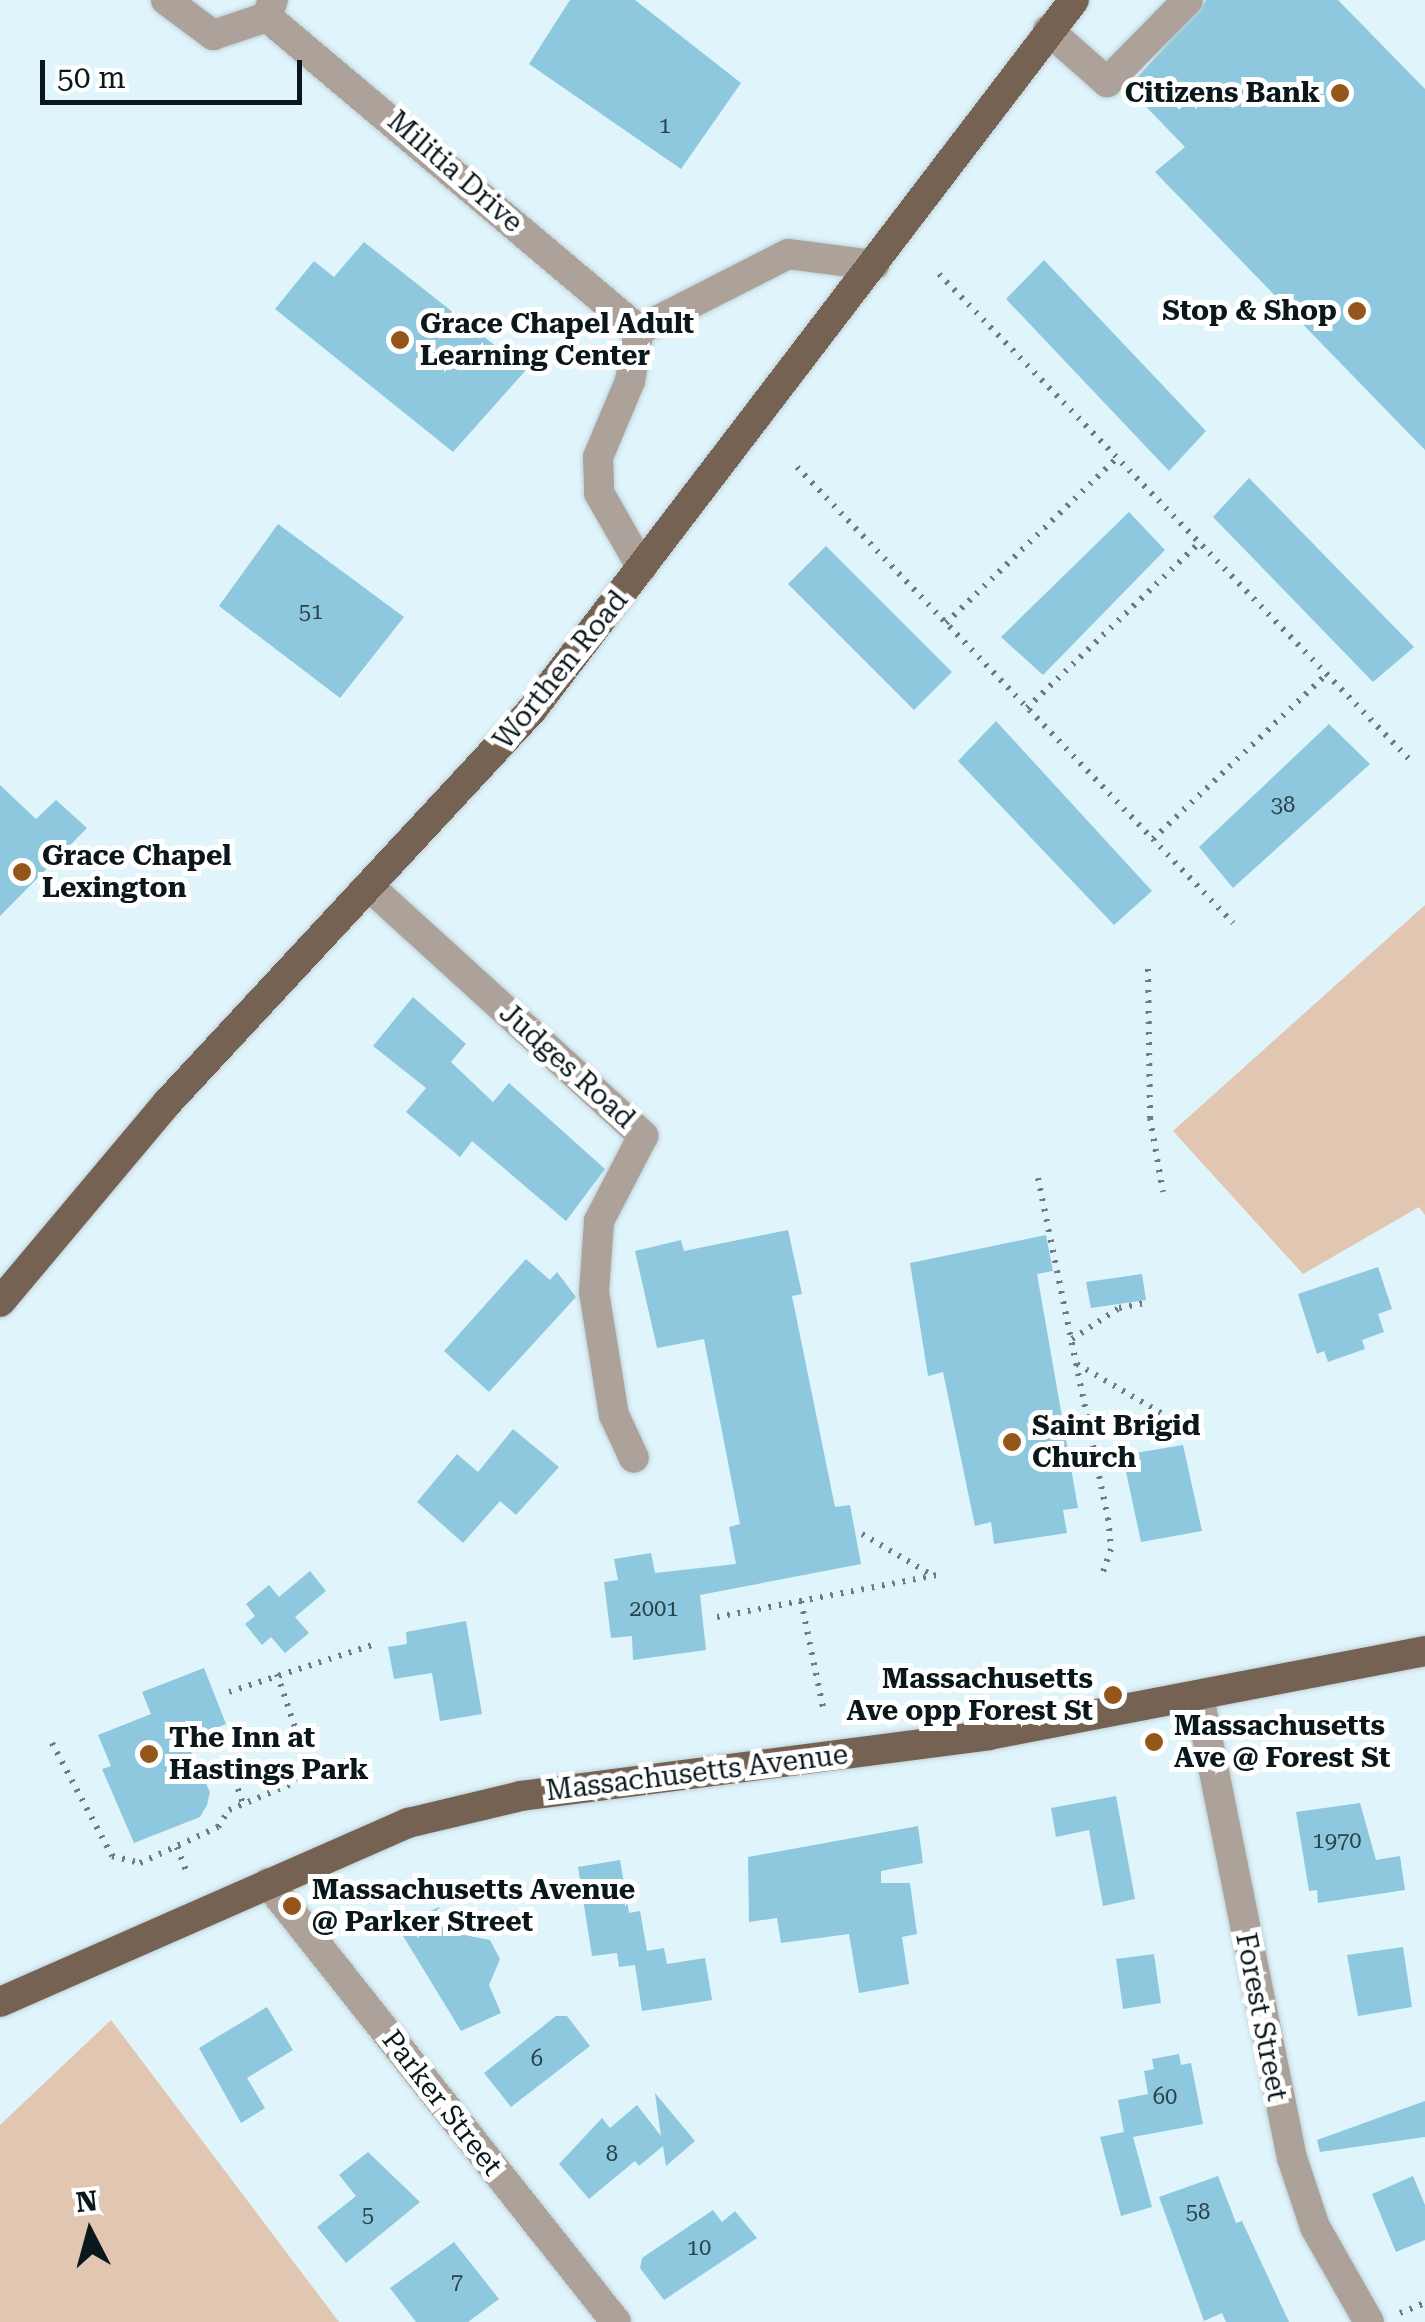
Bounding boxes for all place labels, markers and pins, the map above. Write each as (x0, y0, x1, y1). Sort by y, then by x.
place label: Citizens Bank (1125, 76, 1320, 110)
marker: Citizens Bank (1329, 82, 1351, 104)
place label: Stop & Shop (1162, 294, 1337, 328)
marker: Stop & Shop (1346, 300, 1368, 322)
place label: Grace Chapel Adult Learning Center (420, 307, 694, 373)
marker: Grace Chapel Adult Learning Center (389, 329, 411, 351)
place label: Grace Chapel Lexington (42, 839, 232, 905)
marker: Grace Chapel Lexington (11, 861, 33, 883)
place label: Saint Brigid Church (1032, 1409, 1200, 1475)
marker: Saint Brigid Church (1001, 1431, 1023, 1453)
place label: Massachusetts Ave opp Forest St (847, 1662, 1093, 1728)
marker: Massachusetts Ave opp Forest St (1102, 1684, 1124, 1706)
place label: Massachusetts Ave @ Forest St (1174, 1709, 1390, 1775)
place label: The Inn at Hastings Park (169, 1721, 369, 1787)
marker: Massachusetts Ave @ Forest St (1143, 1731, 1165, 1753)
marker: The Inn at Hastings Park (138, 1743, 160, 1765)
place label: Massachusetts Avenue @ Parker Street (312, 1873, 635, 1939)
marker: Massachusetts Avenue @ Parker Street (281, 1895, 303, 1917)

